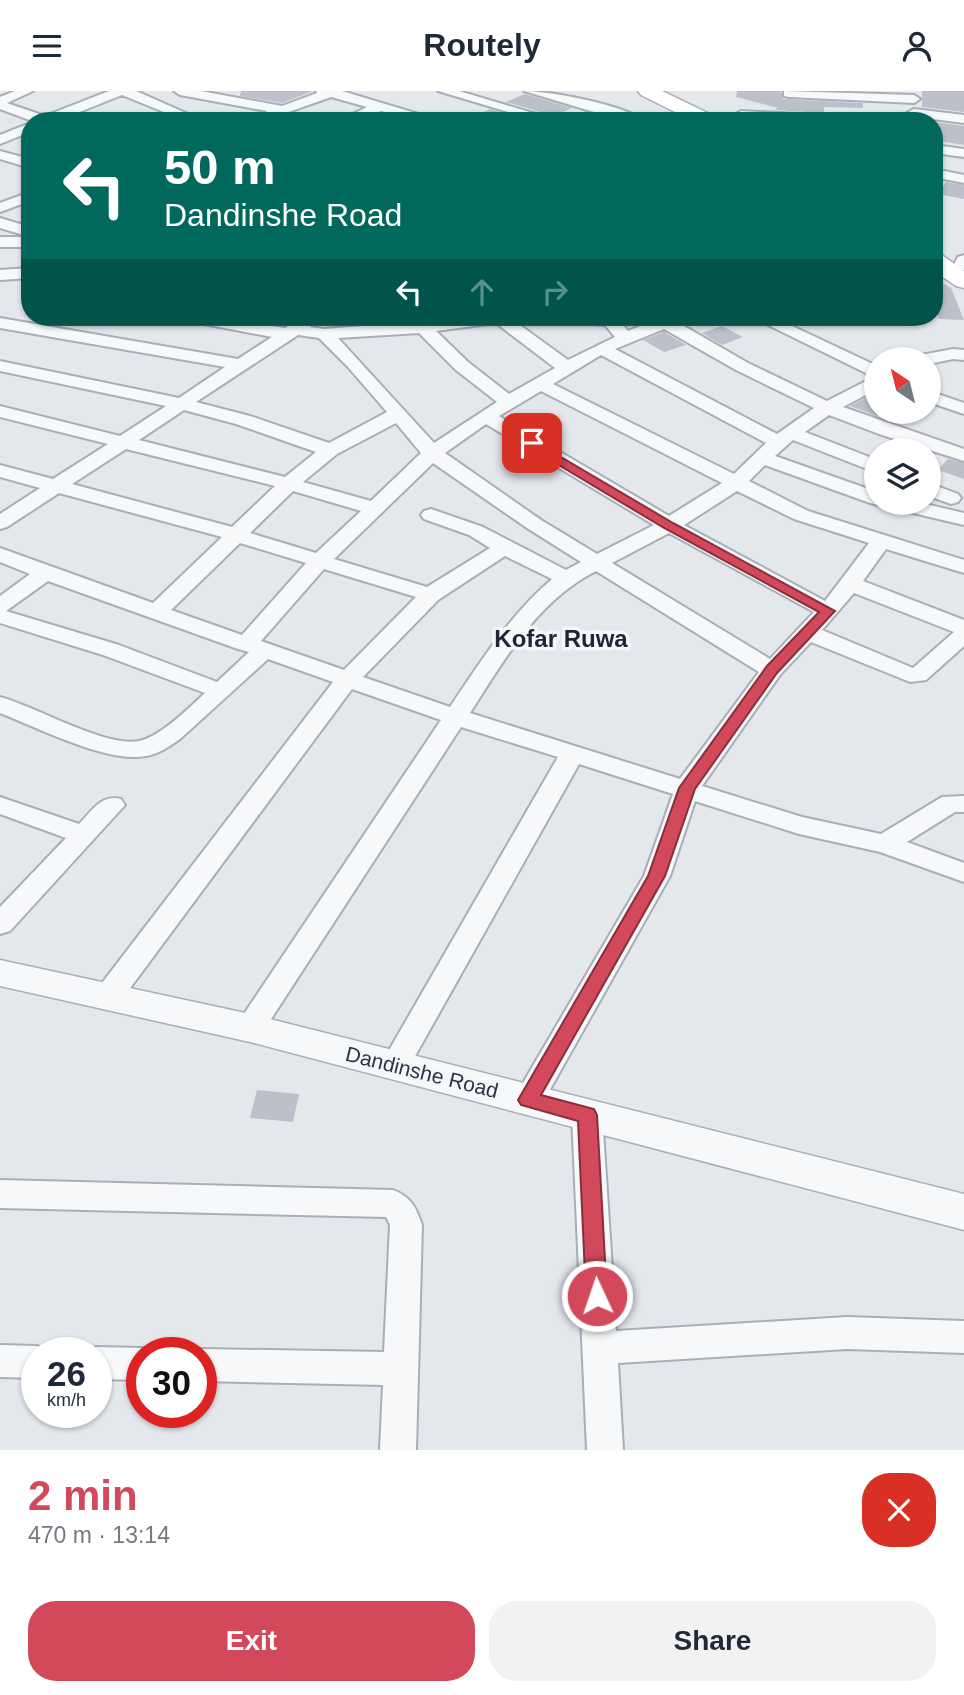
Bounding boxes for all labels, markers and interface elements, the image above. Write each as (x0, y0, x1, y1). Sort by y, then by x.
icon: menu (28, 27, 66, 65)
text: Routely (423, 27, 541, 63)
icon: person (898, 27, 936, 65)
icon: left (49, 140, 140, 231)
text: 50 m (164, 140, 276, 194)
text: Dandinshe Road (164, 197, 402, 233)
icon: left (390, 273, 428, 311)
icon: ahead (463, 273, 501, 311)
icon: right (536, 273, 574, 311)
north arrow (864, 347, 942, 423)
map controls (864, 347, 941, 515)
pin (502, 413, 562, 473)
icon: arrive (513, 424, 551, 462)
button: layers (864, 438, 941, 515)
district label: Kofar Ruwa (494, 625, 628, 652)
street label: Dandinshe Road (343, 1042, 501, 1102)
position arrow (560, 1259, 634, 1333)
speed limit sign: 30 (126, 1337, 217, 1428)
text: 26 (47, 1354, 86, 1393)
text: km/h (47, 1390, 86, 1410)
text: 2 min (28, 1472, 138, 1519)
button: close (862, 1473, 936, 1547)
text: 470 m · 13:14 (28, 1522, 170, 1548)
button: Exit (28, 1601, 475, 1681)
button: Share (489, 1601, 936, 1681)

